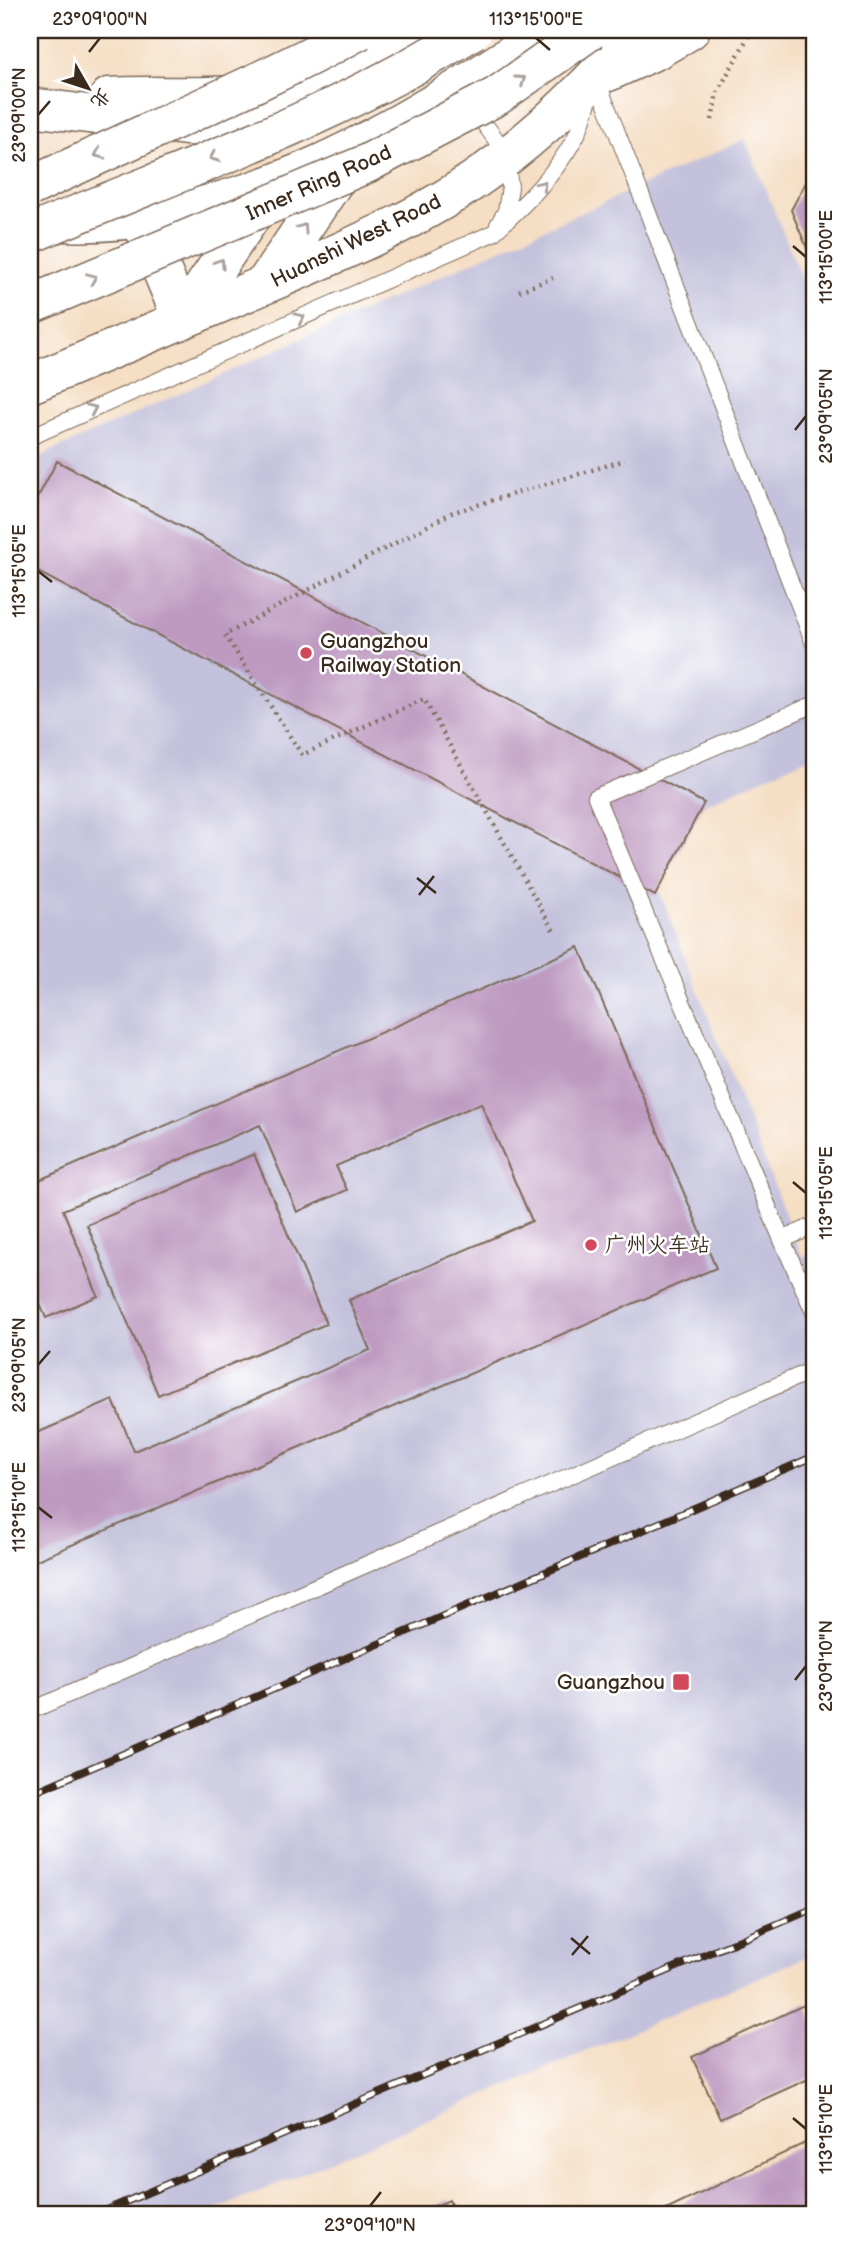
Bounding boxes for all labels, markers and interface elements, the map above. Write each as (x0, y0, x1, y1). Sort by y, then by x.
text: 23°09'00"N (52, 9, 148, 30)
text: 113°15'00"E (489, 9, 583, 30)
north arrow (52, 52, 122, 122)
text: 23°09'00"N (9, 67, 30, 163)
one-way arrow (513, 76, 526, 88)
text: 北 (85, 83, 115, 112)
street label: Inner Ring Road (243, 140, 395, 226)
one-way arrow (94, 146, 106, 160)
one-way arrow (209, 149, 221, 163)
one-way arrow (534, 181, 546, 194)
street label: Huanshi West Road (267, 189, 445, 293)
text: 113°15'00"E (816, 210, 837, 304)
one-way arrow (295, 223, 307, 236)
one-way arrow (212, 257, 225, 270)
one-way arrow (86, 272, 98, 286)
one-way arrow (293, 312, 306, 326)
text: 23°09'05"N (816, 368, 837, 464)
one-way arrow (85, 403, 97, 417)
text: 113°15'05"E (9, 524, 30, 618)
place label: Guangzhou Railway Station (320, 629, 461, 678)
marker: Guangzhou Railway Station (298, 645, 314, 661)
text: 113°15'05"E (816, 1146, 837, 1240)
place label: 广州火车站 (605, 1233, 710, 1258)
marker: 广州火车站 (583, 1237, 599, 1253)
text: 23°09'05"N (9, 1317, 30, 1413)
text: 113°15'10"E (9, 1462, 30, 1552)
text: 23°09'10"N (816, 1620, 837, 1712)
place label: Guangzhou (557, 1670, 665, 1695)
marker: Guangzhou (671, 1672, 691, 1692)
text: 113°15'10"E (816, 2084, 837, 2174)
text: 23°09'10"N (324, 2215, 416, 2236)

